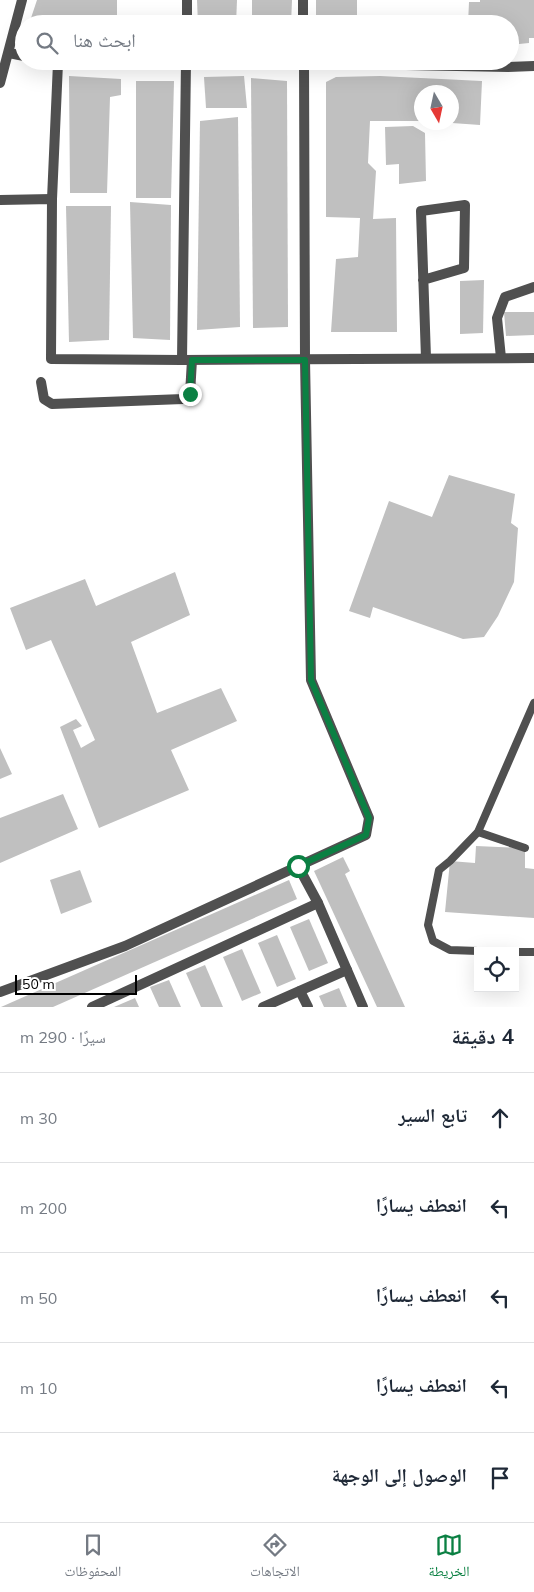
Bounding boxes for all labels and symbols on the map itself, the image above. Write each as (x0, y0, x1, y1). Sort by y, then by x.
north arrow (414, 85, 459, 130)
route end (179, 383, 202, 406)
route start (287, 855, 310, 878)
scale bar (15, 972, 138, 995)

